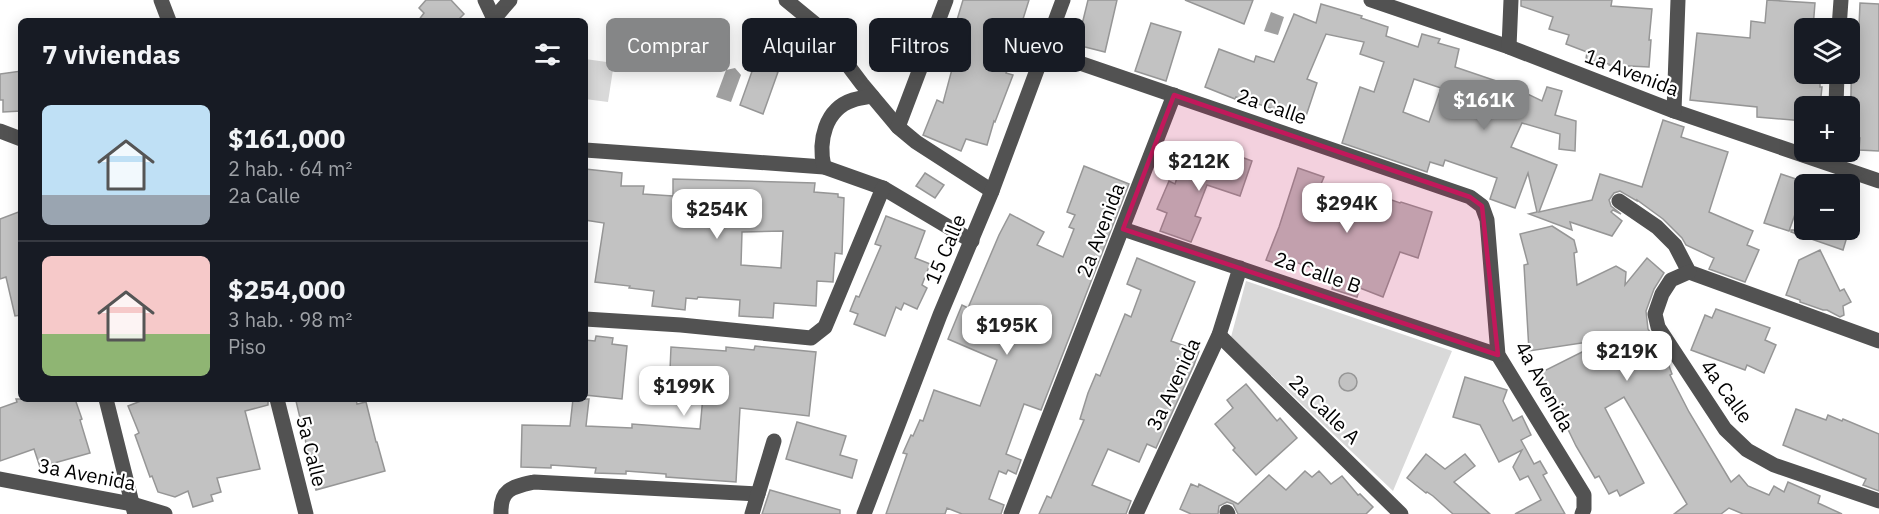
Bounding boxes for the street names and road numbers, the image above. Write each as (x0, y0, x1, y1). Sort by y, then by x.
street label: 1a Avenida (1581, 42, 1683, 102)
street label: 2a Calle (1233, 81, 1311, 131)
street label: 2a Avenida (1070, 179, 1130, 281)
street label: 15 Calle (918, 210, 972, 288)
street label: 2a Calle B (1271, 245, 1365, 299)
street label: 3a Avenida (1140, 333, 1206, 435)
street label: 4a Avenida (1509, 336, 1581, 436)
street label: 4a Calle (1695, 354, 1759, 428)
street label: 2a Calle A (1283, 368, 1367, 450)
street label: 5a Calle (290, 413, 334, 489)
street label: 3a Avenida (36, 451, 139, 497)

